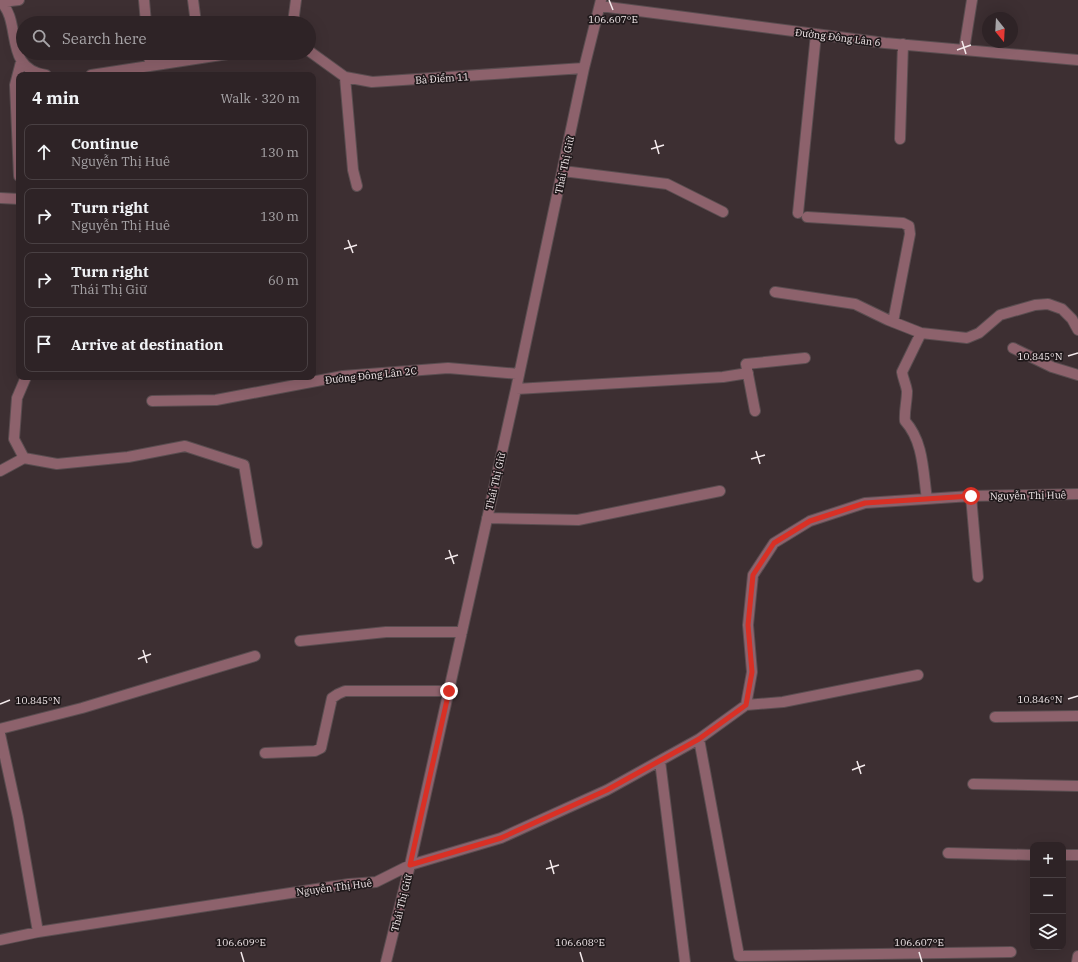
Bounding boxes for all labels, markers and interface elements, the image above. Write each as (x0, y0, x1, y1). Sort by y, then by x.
north arrow (982, 12, 1018, 48)
text: 106.607°E (588, 13, 638, 26)
search box (16, 16, 316, 60)
street label: Đường Đông Lân 6 (794, 26, 881, 49)
icon: search (30, 27, 52, 49)
text: Search here (62, 29, 147, 48)
street label: Bà Điểm 11 (415, 70, 469, 87)
text: 4 min (32, 87, 80, 109)
text: Walk · 320 m (221, 90, 300, 107)
text: Continue (71, 134, 138, 153)
street label: Thái Thị Giữ (552, 134, 577, 195)
icon: ahead (33, 141, 55, 163)
text: 130 m (260, 144, 299, 161)
text: Nguyễn Thị Huê (71, 153, 170, 170)
text: Turn right (71, 198, 149, 217)
icon: right (33, 205, 55, 227)
text: 130 m (260, 208, 299, 225)
text: Nguyễn Thị Huê (71, 217, 170, 234)
text: Turn right (71, 262, 149, 281)
icon: right (33, 269, 55, 291)
text: 60 m (268, 272, 299, 289)
text: Thái Thị Giữ (71, 281, 147, 298)
icon: arrive (33, 333, 55, 355)
text: Arrive at destination (71, 335, 223, 354)
text: 10.845°N (1017, 350, 1063, 363)
street label: Đường Đông Lân 2C (324, 364, 418, 387)
street label: Thái Thị Giữ (483, 450, 509, 511)
route start (962, 487, 980, 505)
street label: Nguyễn Thị Huê (990, 488, 1066, 503)
route end (440, 682, 458, 700)
text: 10.846°N (1017, 693, 1063, 706)
text: 10.845°N (15, 694, 61, 707)
map controls (1030, 842, 1066, 950)
button: + (1030, 842, 1066, 878)
street label: Thái Thị Giữ (388, 872, 415, 933)
street label: Nguyễn Thị Huê (295, 876, 373, 899)
button: − (1030, 878, 1066, 914)
button: layers (1030, 914, 1066, 950)
text: 106.609°E (216, 936, 266, 949)
text: 106.608°E (555, 936, 605, 949)
text: 106.607°E (894, 936, 944, 949)

